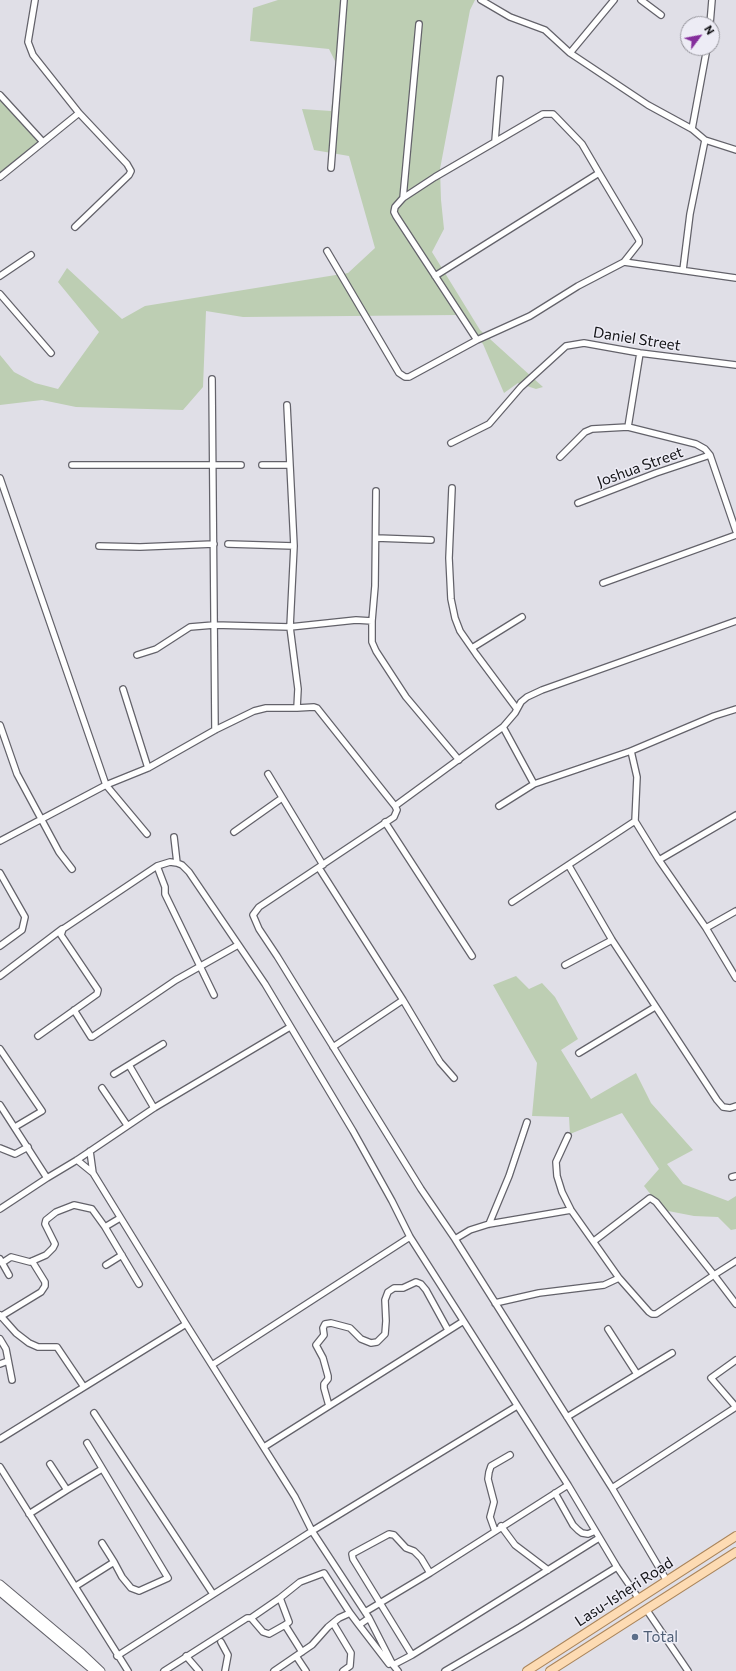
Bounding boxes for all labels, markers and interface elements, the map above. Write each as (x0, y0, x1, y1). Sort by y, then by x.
north arrow (680, 16, 720, 56)
text: N (702, 23, 717, 37)
street label: Daniel Street (592, 323, 682, 355)
street label: Joshua Street (595, 443, 685, 491)
street label: Lasu-Isheri Road (572, 1554, 676, 1630)
place label: Total (643, 1628, 678, 1646)
marker: Total (630, 1632, 640, 1642)

